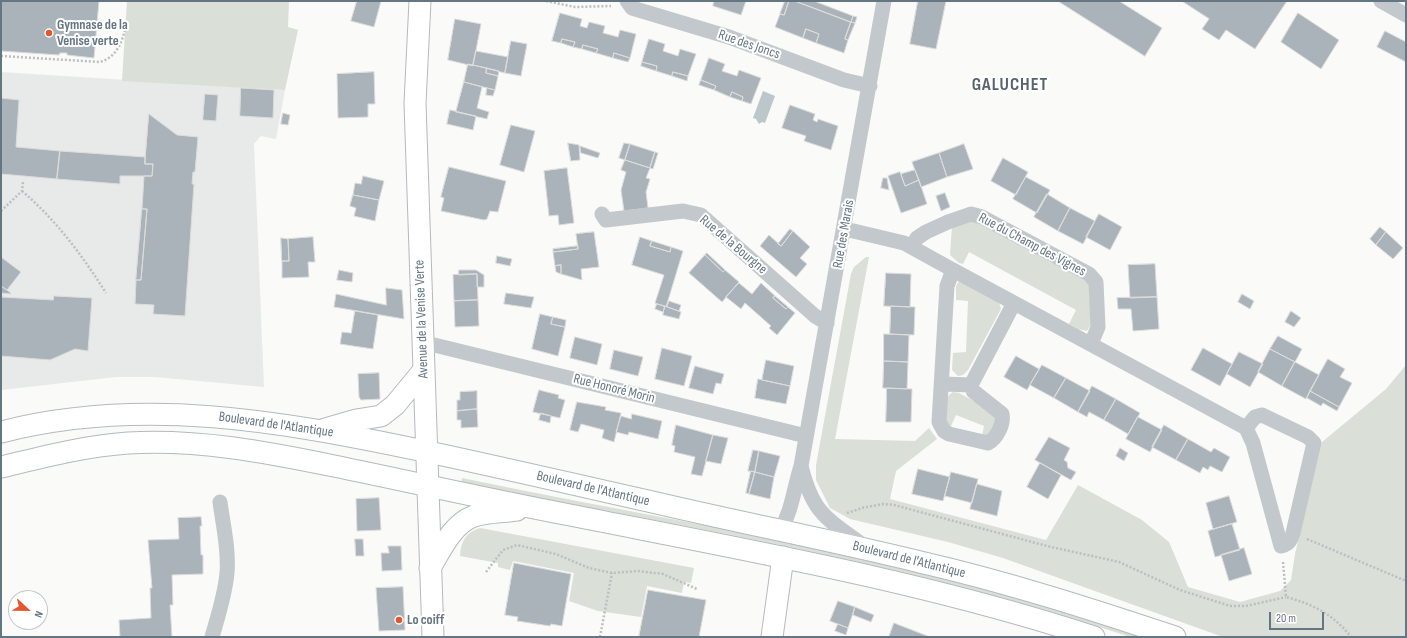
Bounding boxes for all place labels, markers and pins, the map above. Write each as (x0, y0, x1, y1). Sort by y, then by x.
place label: Gymnase de la Venise verte (57, 17, 128, 50)
marker: Gymnase de la Venise verte (44, 28, 54, 38)
place label: Lo coiff (407, 612, 444, 628)
marker: Lo coiff (394, 615, 404, 625)

